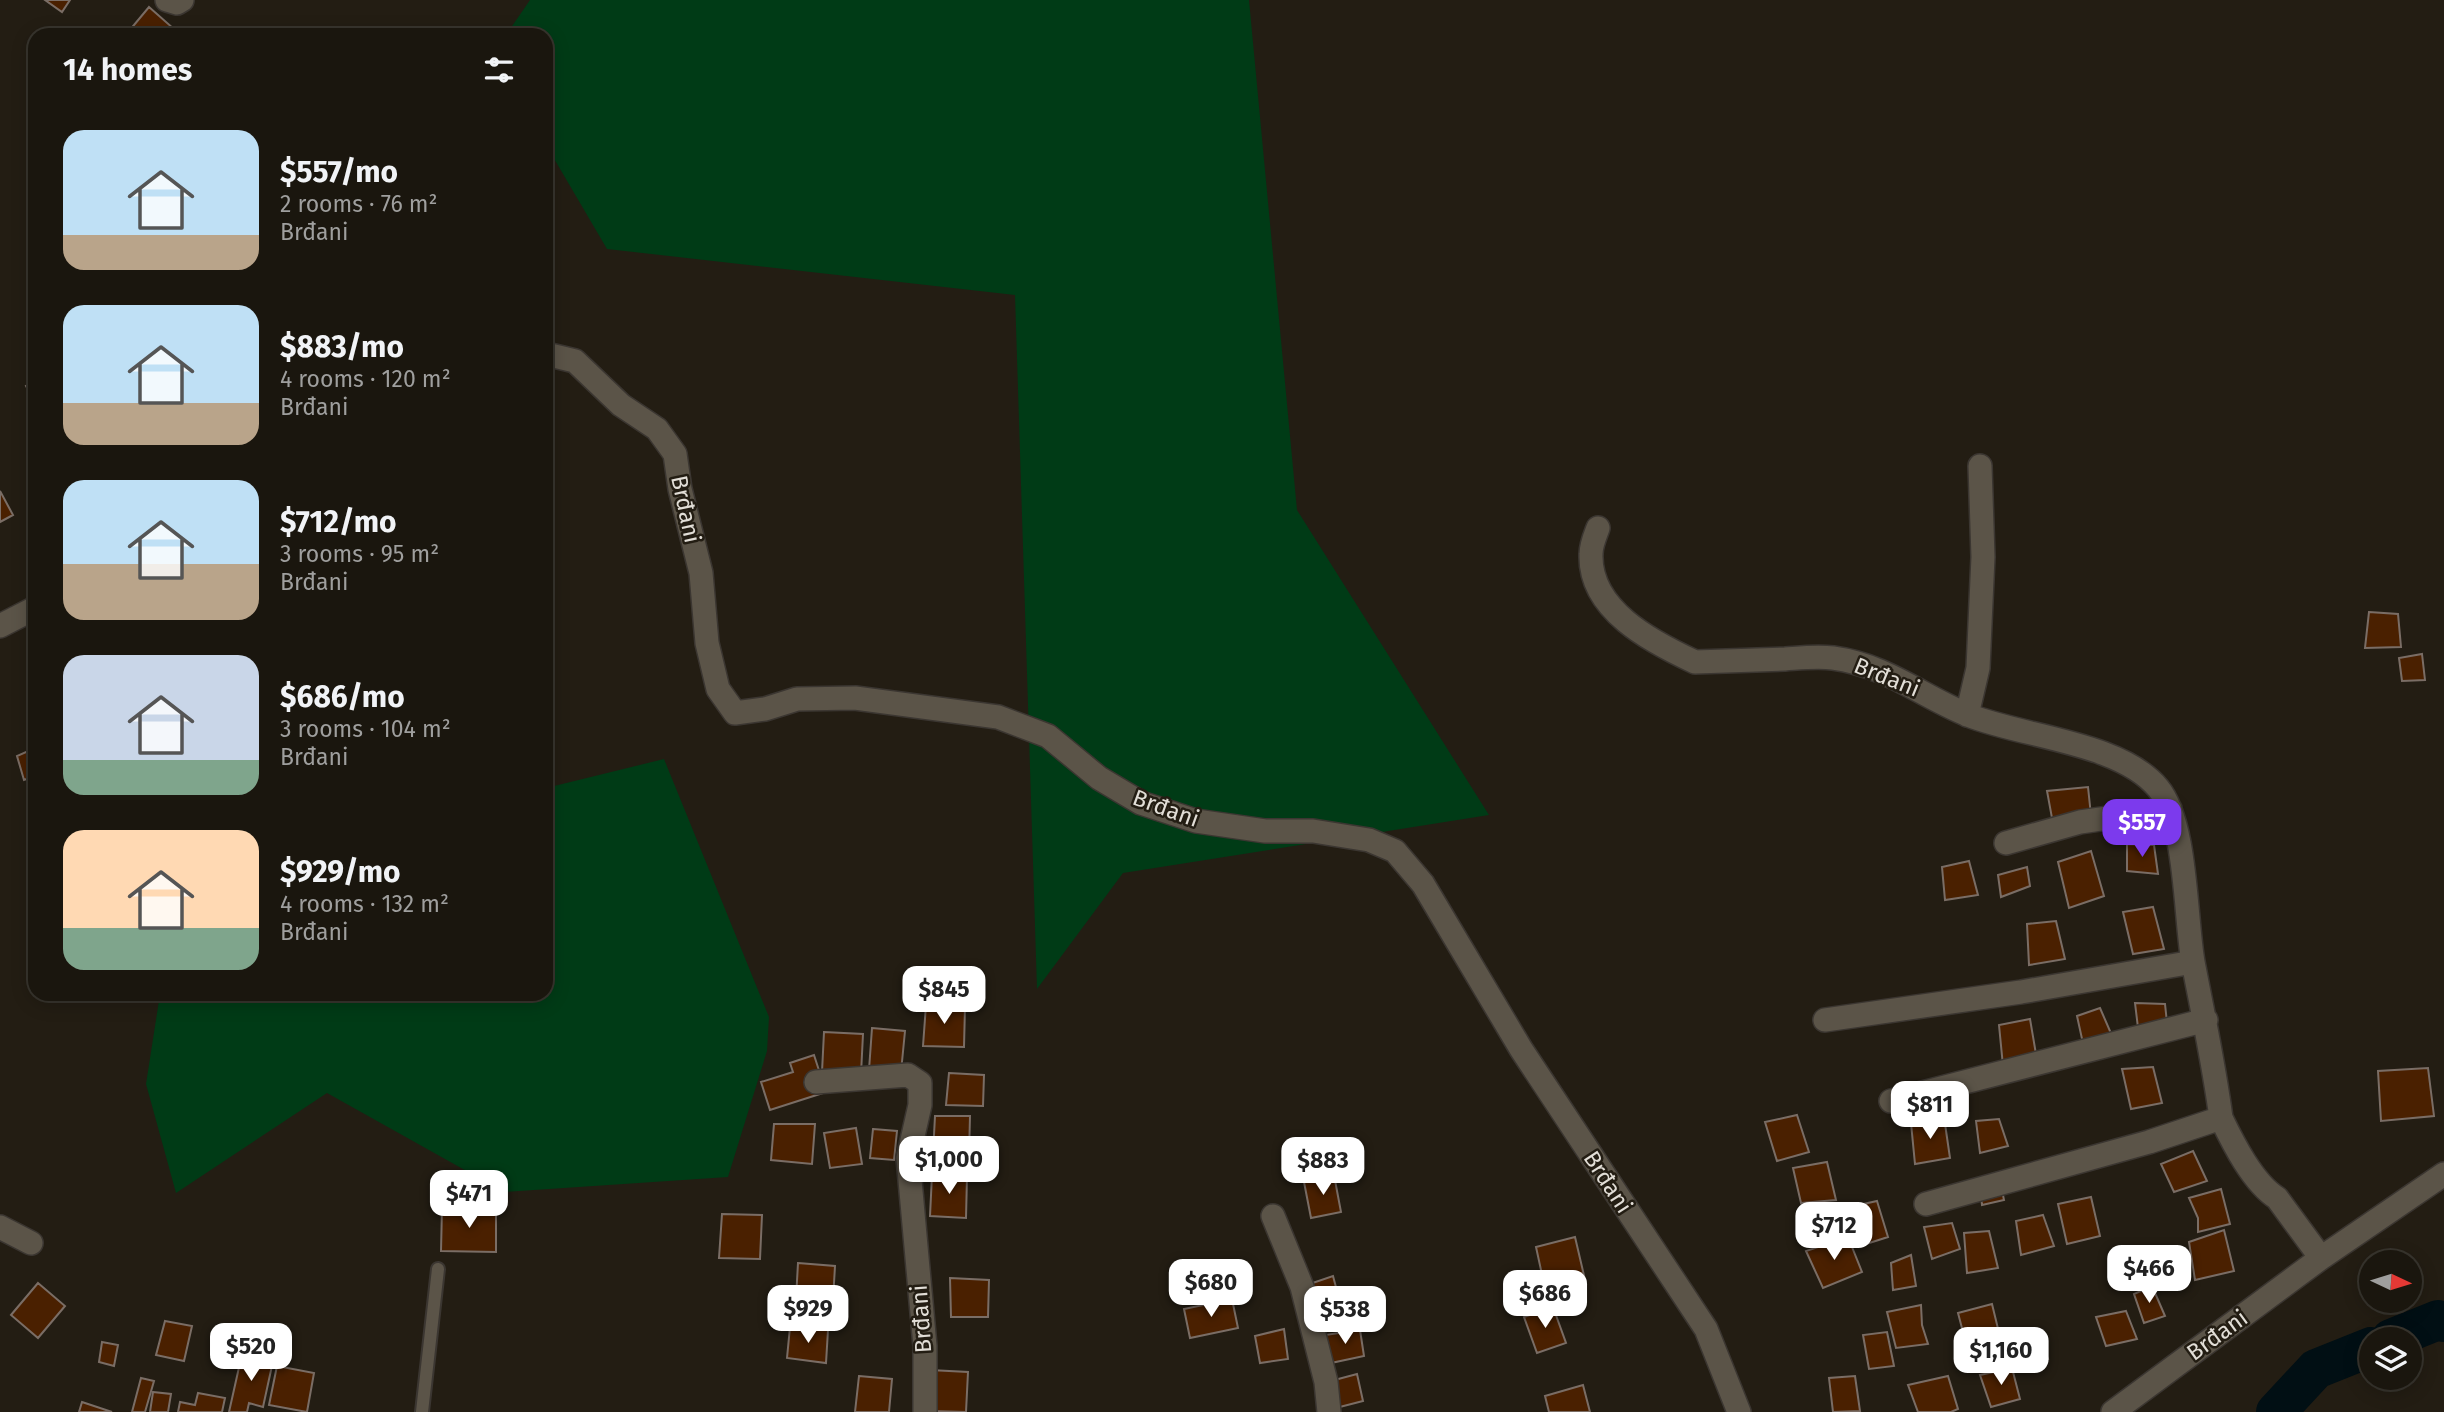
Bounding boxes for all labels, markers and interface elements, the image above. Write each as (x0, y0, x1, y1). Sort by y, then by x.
icon: filters (480, 51, 518, 89)
text: 14 homes (63, 52, 192, 88)
text: $557/mo (280, 154, 398, 190)
icon: home (119, 158, 203, 242)
text: 2 rooms · 76 m² (280, 190, 438, 218)
text: Brđani (280, 218, 349, 246)
text: $883/mo (280, 329, 404, 365)
icon: home (119, 333, 203, 417)
text: 4 rooms · 120 m² (280, 365, 451, 393)
text: Brđani (280, 393, 349, 421)
street label: Brđani (665, 473, 707, 545)
text: $712/mo (280, 504, 397, 540)
icon: home (119, 508, 203, 592)
text: 3 rooms · 95 m² (280, 540, 439, 568)
text: Brđani (280, 568, 349, 596)
street label: Brđani (1850, 651, 1924, 703)
text: $686/mo (280, 679, 405, 715)
icon: home (119, 683, 203, 767)
text: 3 rooms · 104 m² (280, 715, 451, 743)
text: Brđani (280, 743, 349, 771)
street label: Brđani (1129, 783, 1203, 833)
pin: $557 (2101, 800, 2183, 859)
text: $557 (2118, 808, 2166, 836)
text: $929/mo (280, 854, 401, 890)
icon: home (119, 858, 203, 942)
text: 4 rooms · 132 m² (280, 890, 449, 918)
text: Brđani (280, 918, 349, 946)
pin: $845 (903, 967, 985, 1026)
text: $845 (918, 975, 970, 1003)
pin: $811 (1889, 1082, 1971, 1141)
text: $811 (1907, 1090, 1953, 1118)
pin: $1,000 (892, 1136, 1006, 1196)
pin: $883 (1282, 1138, 1364, 1197)
text: $1,000 (915, 1145, 983, 1173)
text: $883 (1297, 1146, 1349, 1174)
street label: Brđani (1578, 1146, 1638, 1218)
pin: $471 (428, 1170, 510, 1230)
text: $471 (446, 1179, 492, 1207)
pin: $712 (1793, 1202, 1875, 1262)
text: $712 (1811, 1211, 1857, 1239)
pin: $466 (2108, 1246, 2190, 1305)
north arrow (2359, 1250, 2422, 1312)
map controls (2359, 1250, 2422, 1390)
text: $466 (2123, 1254, 2175, 1282)
pin: $680 (1170, 1260, 1252, 1319)
text: $680 (1185, 1268, 1237, 1296)
pin: $686 (1504, 1270, 1586, 1330)
text: $686 (1519, 1279, 1571, 1307)
street label: Brđani (905, 1284, 937, 1354)
pin: $929 (767, 1286, 849, 1345)
pin: $538 (1304, 1286, 1386, 1346)
text: $929 (783, 1294, 833, 1322)
text: $538 (1320, 1295, 1370, 1323)
street label: Brđani (2181, 1304, 2253, 1366)
pin: $520 (210, 1324, 292, 1383)
button: layers (2359, 1327, 2422, 1390)
pin: $1,160 (1944, 1328, 2058, 1387)
text: $520 (226, 1332, 276, 1360)
text: $1,160 (1970, 1336, 2032, 1364)

